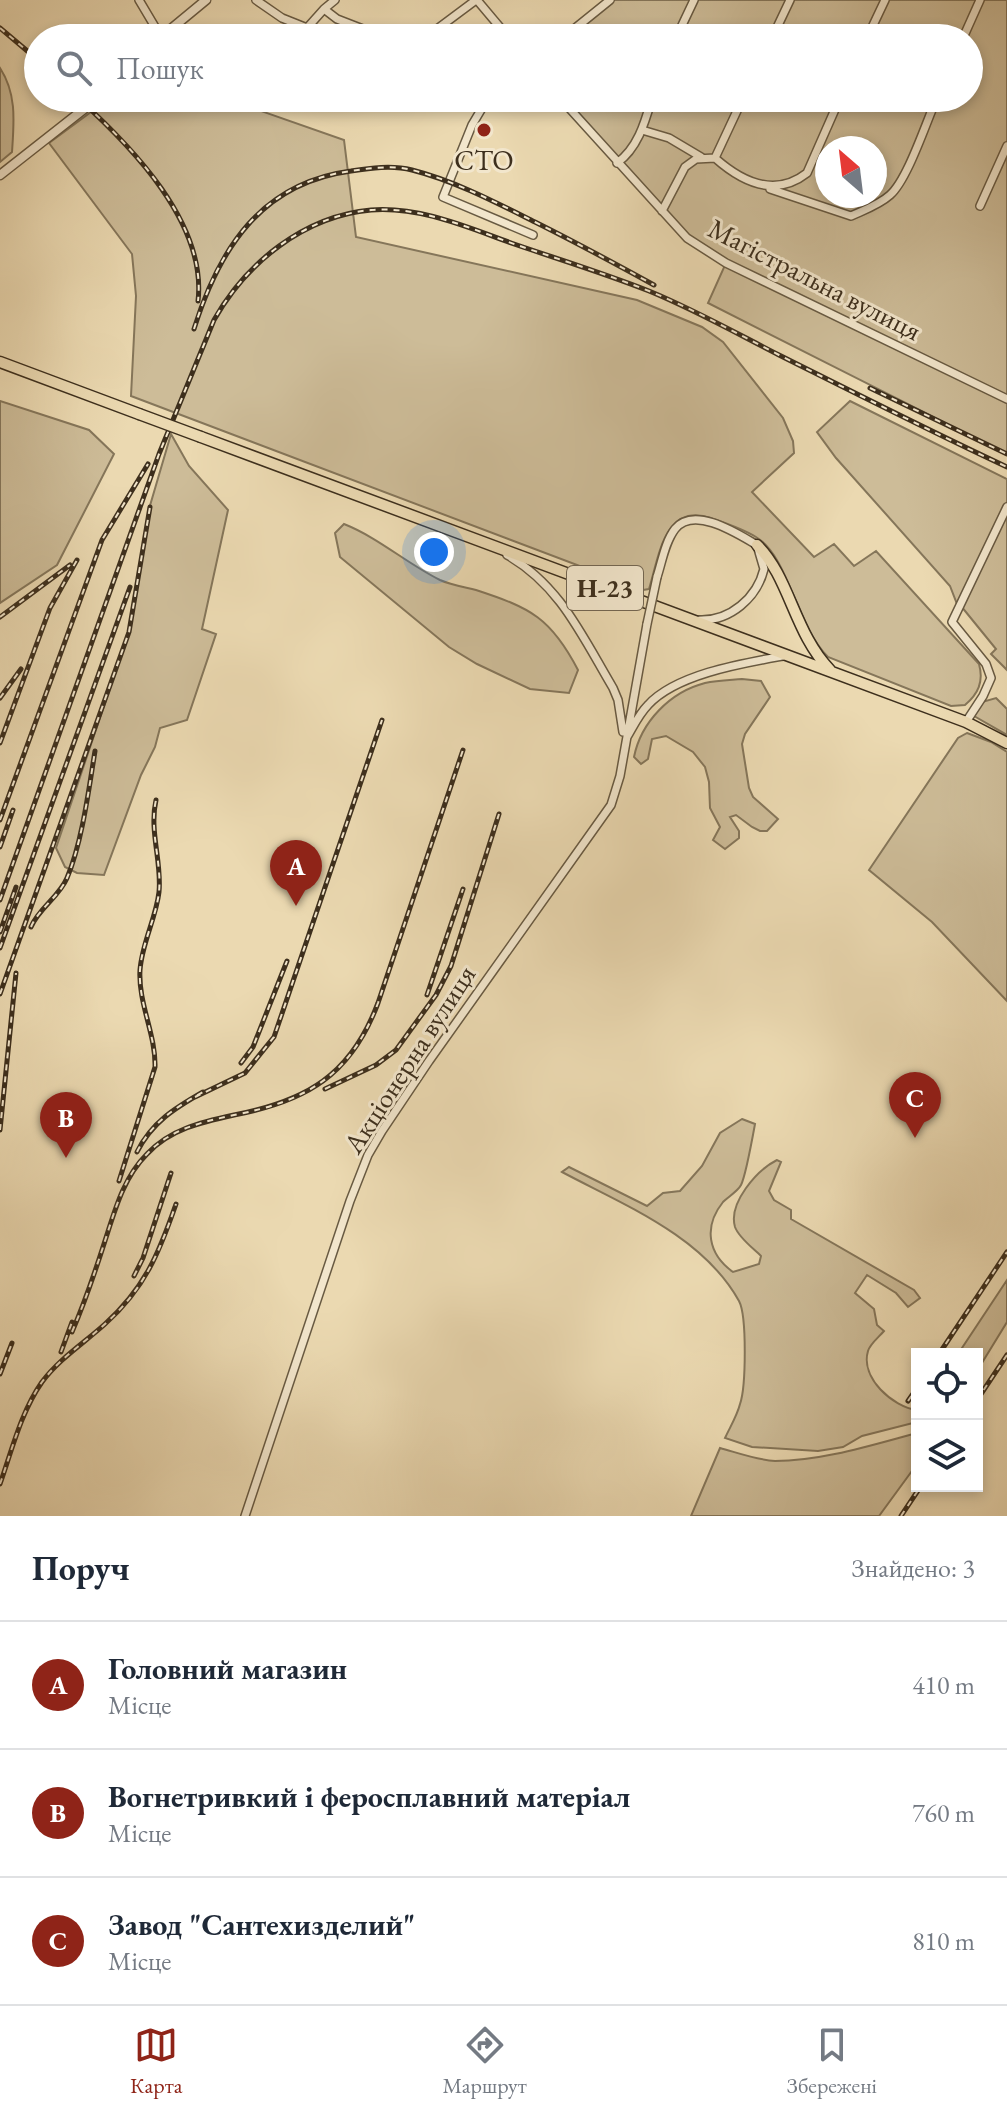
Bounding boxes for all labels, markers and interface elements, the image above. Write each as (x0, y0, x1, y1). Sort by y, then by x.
search box (24, 24, 983, 112)
icon: search (52, 46, 96, 90)
text: Пошук (116, 49, 204, 88)
marker: СТО (475, 121, 493, 139)
north arrow (815, 136, 887, 208)
place label: СТО (454, 142, 514, 178)
street label: Магістральна вулиця (702, 210, 928, 348)
your location (414, 532, 454, 572)
road number: Н-23 (567, 566, 643, 610)
pin: A (270, 840, 322, 906)
street label: Акціонерна вулиця (334, 958, 483, 1161)
pin: C (889, 1072, 941, 1138)
pin: B (40, 1092, 92, 1158)
map controls (911, 1348, 983, 1492)
button: locate (911, 1348, 983, 1420)
button: layers (911, 1420, 983, 1492)
text: Поруч (32, 1546, 130, 1590)
text: Знайдено: 3 (852, 1551, 975, 1585)
text: Головний магазин (108, 1649, 347, 1688)
text: A (49, 1668, 67, 1702)
text: 410 m (912, 1668, 975, 1702)
text: Місце (108, 1688, 172, 1722)
text: Вогнетривкий і феросплавний матеріал (108, 1777, 630, 1816)
text: B (50, 1796, 66, 1830)
text: 760 m (912, 1796, 975, 1830)
text: Місце (108, 1816, 172, 1850)
text: Завод "Сантехизделий" (108, 1905, 415, 1944)
text: C (49, 1924, 67, 1958)
text: 810 m (912, 1924, 975, 1958)
text: Місце (108, 1944, 172, 1978)
tab: Карта (130, 2023, 183, 2100)
tab: Маршрут (442, 2023, 527, 2100)
tab: Збережені (787, 2023, 877, 2100)

